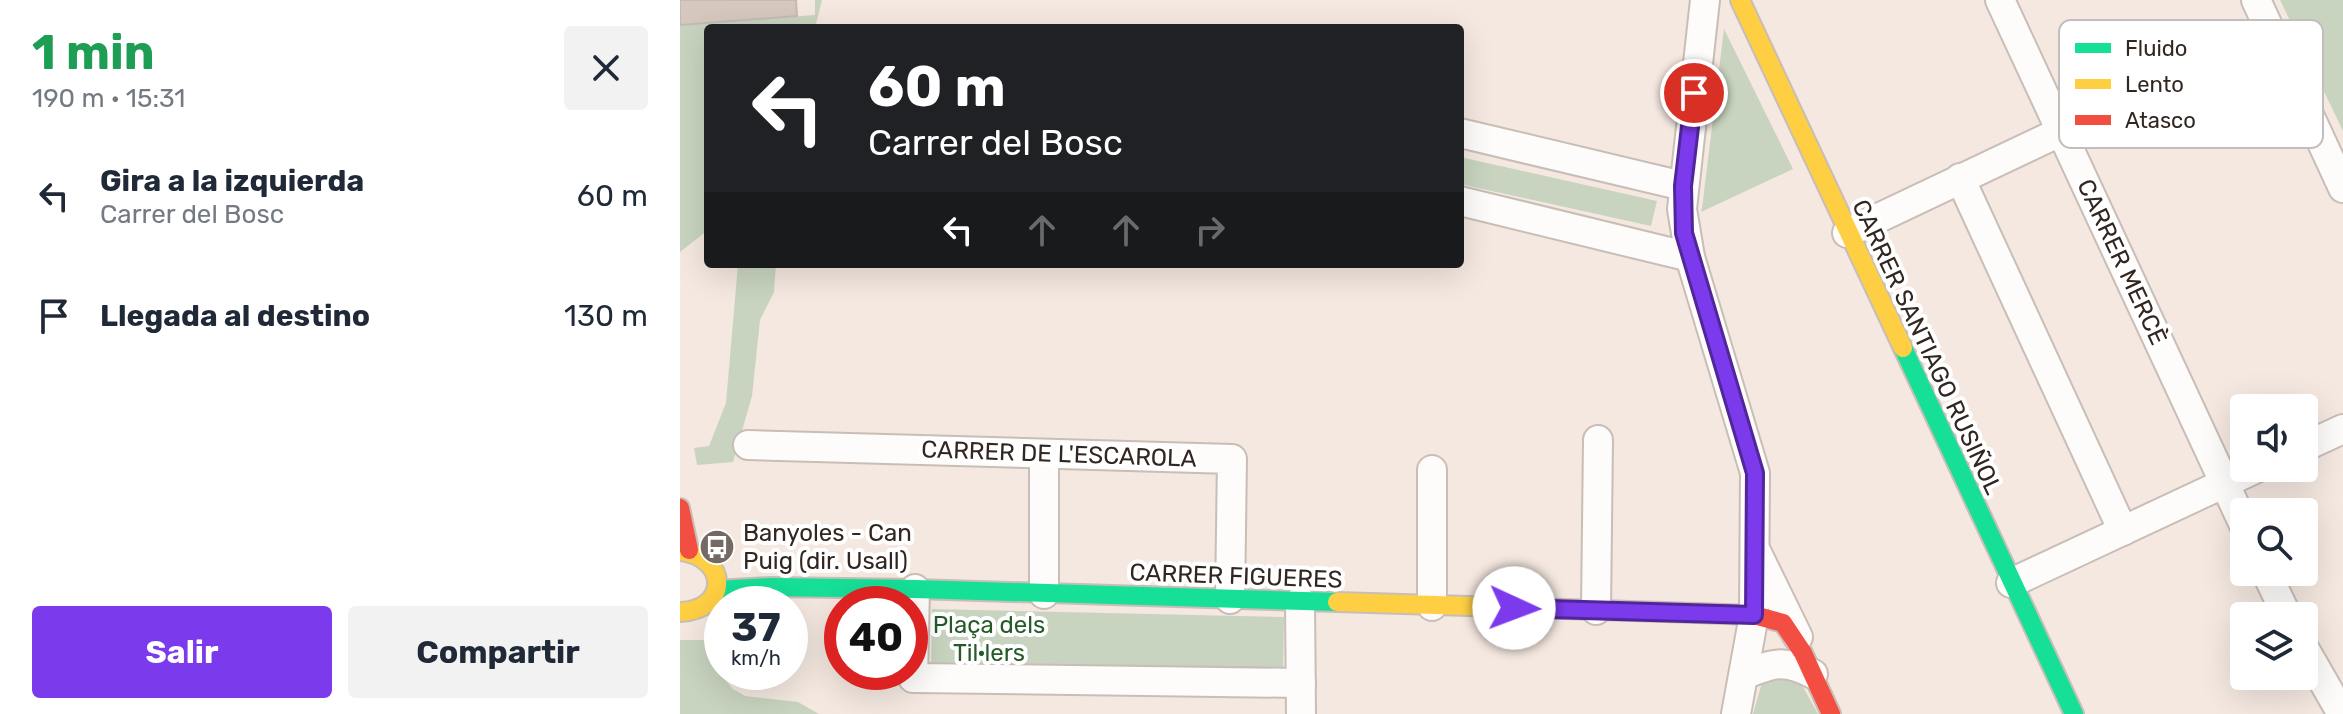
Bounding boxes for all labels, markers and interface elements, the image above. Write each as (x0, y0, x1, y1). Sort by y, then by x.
legend (2059, 20, 2323, 148)
text: 1 min (32, 24, 155, 81)
button: close (564, 26, 648, 110)
text: Fluido (2125, 35, 2187, 62)
text: 60 m (868, 54, 1006, 120)
icon: left (736, 56, 840, 160)
pin (1660, 59, 1728, 127)
icon: arrive (1672, 71, 1716, 115)
text: Lento (2125, 71, 2184, 98)
text: 190 m · 15:31 (32, 83, 185, 114)
text: Atasco (2125, 107, 2196, 134)
text: Carrer del Bosc (868, 121, 1123, 164)
text: Gira a la izquierda (100, 163, 364, 199)
icon: left (32, 174, 76, 218)
street label: CARRER MERCÈ (2071, 175, 2173, 349)
text: 60 m (577, 178, 648, 214)
street label: CARRER SANTIAGO RUSIÑOL (1846, 195, 2008, 499)
text: Carrer del Bosc (100, 199, 284, 230)
icon: left (936, 208, 980, 252)
icon: ahead (1020, 208, 1064, 252)
icon: ahead (1104, 208, 1148, 252)
icon: right (1188, 208, 1232, 252)
icon: arrive (32, 294, 76, 338)
text: Llegada al destino (100, 298, 370, 334)
text: 130 m (564, 298, 648, 334)
map controls (2230, 394, 2318, 690)
button: sound (2230, 394, 2318, 482)
street label: CARRER DE L'ESCAROLA (921, 435, 1197, 473)
button: search (2230, 498, 2318, 586)
place label: Banyoles - Can Puig (dir. Usall) (743, 519, 912, 575)
bus stop icon: Banyoles - Can Puig (dir. Usall) (698, 528, 736, 566)
street label: CARRER FIGUERES (1129, 558, 1343, 594)
position arrow (1472, 566, 1556, 650)
speed limit sign: 40 (824, 586, 928, 690)
button: layers (2230, 602, 2318, 690)
text: 37 (731, 604, 781, 651)
button: Salir (32, 606, 332, 698)
button: Compartir (348, 606, 648, 698)
park label: Plaça dels Til·lers (933, 611, 1045, 667)
text: km/h (731, 646, 781, 670)

